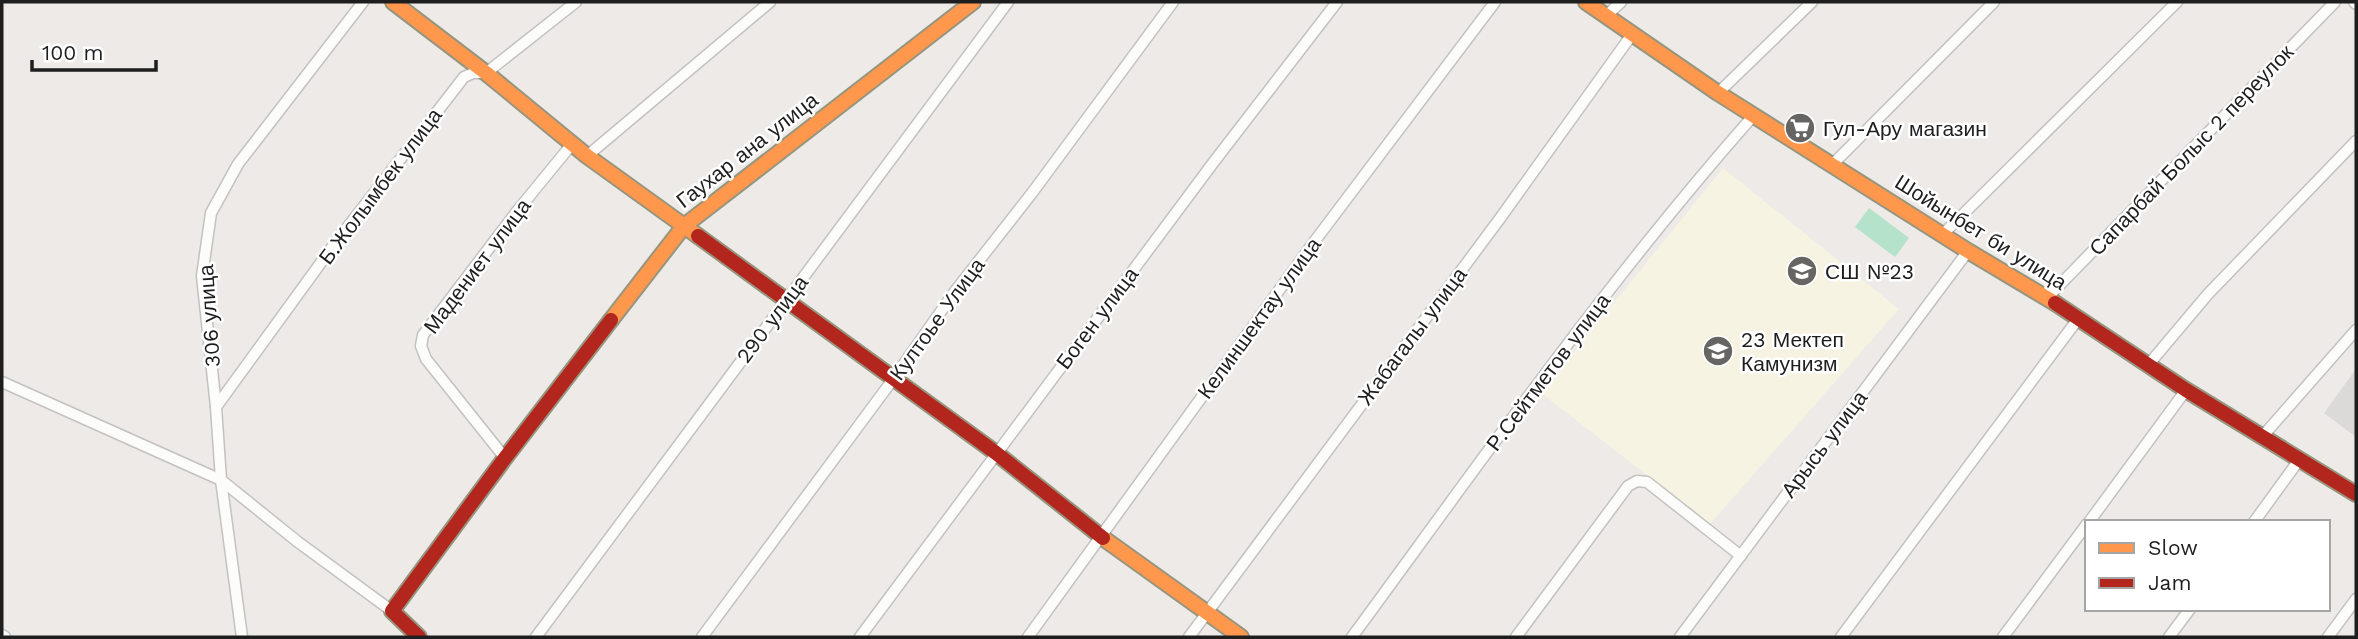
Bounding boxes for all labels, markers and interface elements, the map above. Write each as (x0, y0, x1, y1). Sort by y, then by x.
scale bar (32, 28, 156, 72)
street label: Сапарбай Болыс 2 переулок (2084, 39, 2299, 260)
text: 100 m (42, 40, 104, 65)
street label: Гаухар ана улица (671, 87, 823, 213)
street label: Б.Жолымбек улица (313, 103, 447, 269)
supermarket icon: Гул-Ару магазин (1783, 111, 1817, 145)
place label: Гул-Ару магазин (1823, 116, 1987, 141)
street label: Шойынбет би улица (1891, 169, 2072, 295)
street label: Мадениет улица (418, 193, 536, 338)
street label: Келиншектау улица (1192, 232, 1326, 403)
street label: Култоье Улица (884, 253, 990, 385)
school or university icon: СШ №23 (1785, 254, 1819, 288)
place label: СШ №23 (1825, 259, 1914, 284)
street label: Боген улица (1051, 262, 1144, 374)
street label: Жабагалы улица (1352, 262, 1472, 410)
street label: 306 улица (193, 263, 225, 368)
street label: 290 улица (731, 270, 813, 368)
street label: Р.Сейтметов улица (1481, 288, 1615, 456)
place label: 23 Мектеп Камунизм (1741, 327, 1844, 376)
school or university icon: 23 Мектеп Камунизм (1701, 334, 1735, 368)
street label: Арысь улица (1776, 385, 1872, 502)
legend (2085, 520, 2330, 611)
text: Slow (2148, 535, 2198, 560)
text: Jam (2148, 570, 2191, 595)

